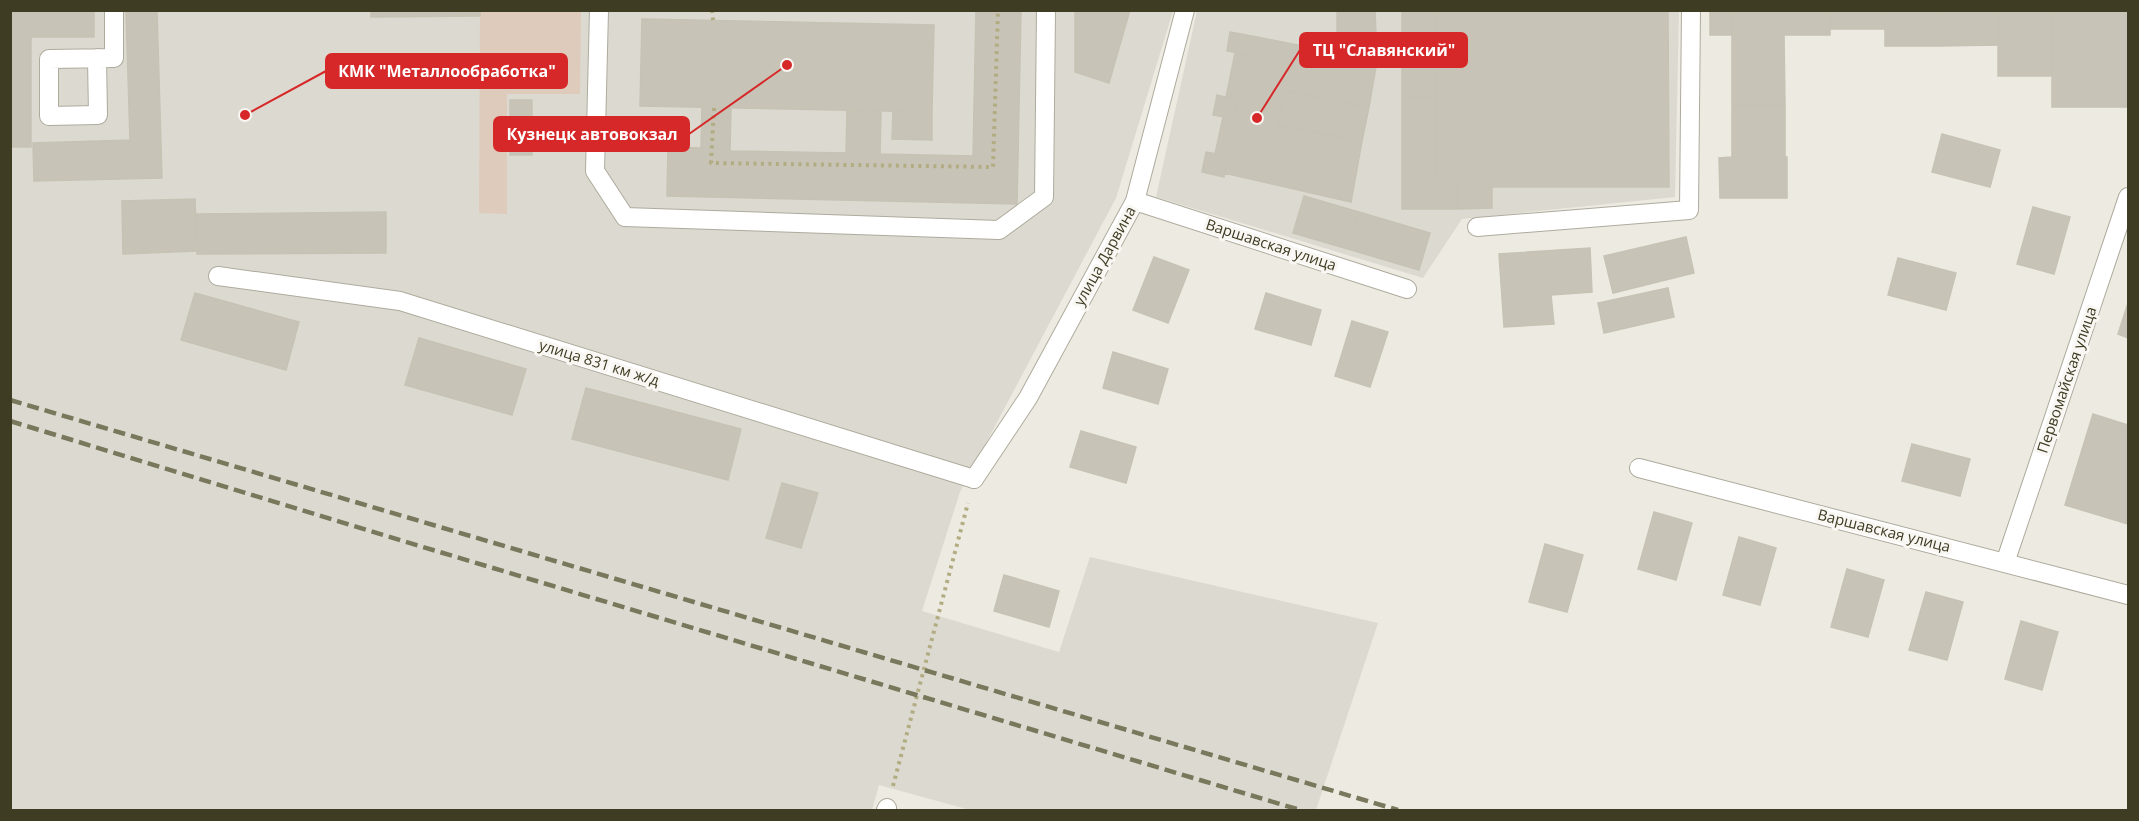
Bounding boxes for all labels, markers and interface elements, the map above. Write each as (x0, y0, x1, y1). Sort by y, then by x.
callout: ТЦ "Славянский" (1300, 33, 1467, 67)
text: ТЦ "Славянский" (1313, 39, 1455, 61)
callout: КМК "Металлообработка" (326, 54, 567, 88)
text: КМК "Металлообработка" (338, 60, 556, 82)
callout: Кузнецк автовокзал (494, 117, 689, 151)
text: Кузнецк автовокзал (506, 123, 678, 145)
street label: улица Дарвина (1068, 202, 1140, 309)
street label: Варшавская улица (1203, 213, 1339, 275)
street label: Первомайская улица (2032, 304, 2101, 456)
street label: улица 831 км ж/д (537, 334, 662, 390)
street label: Варшавская улица (1816, 504, 1953, 556)

